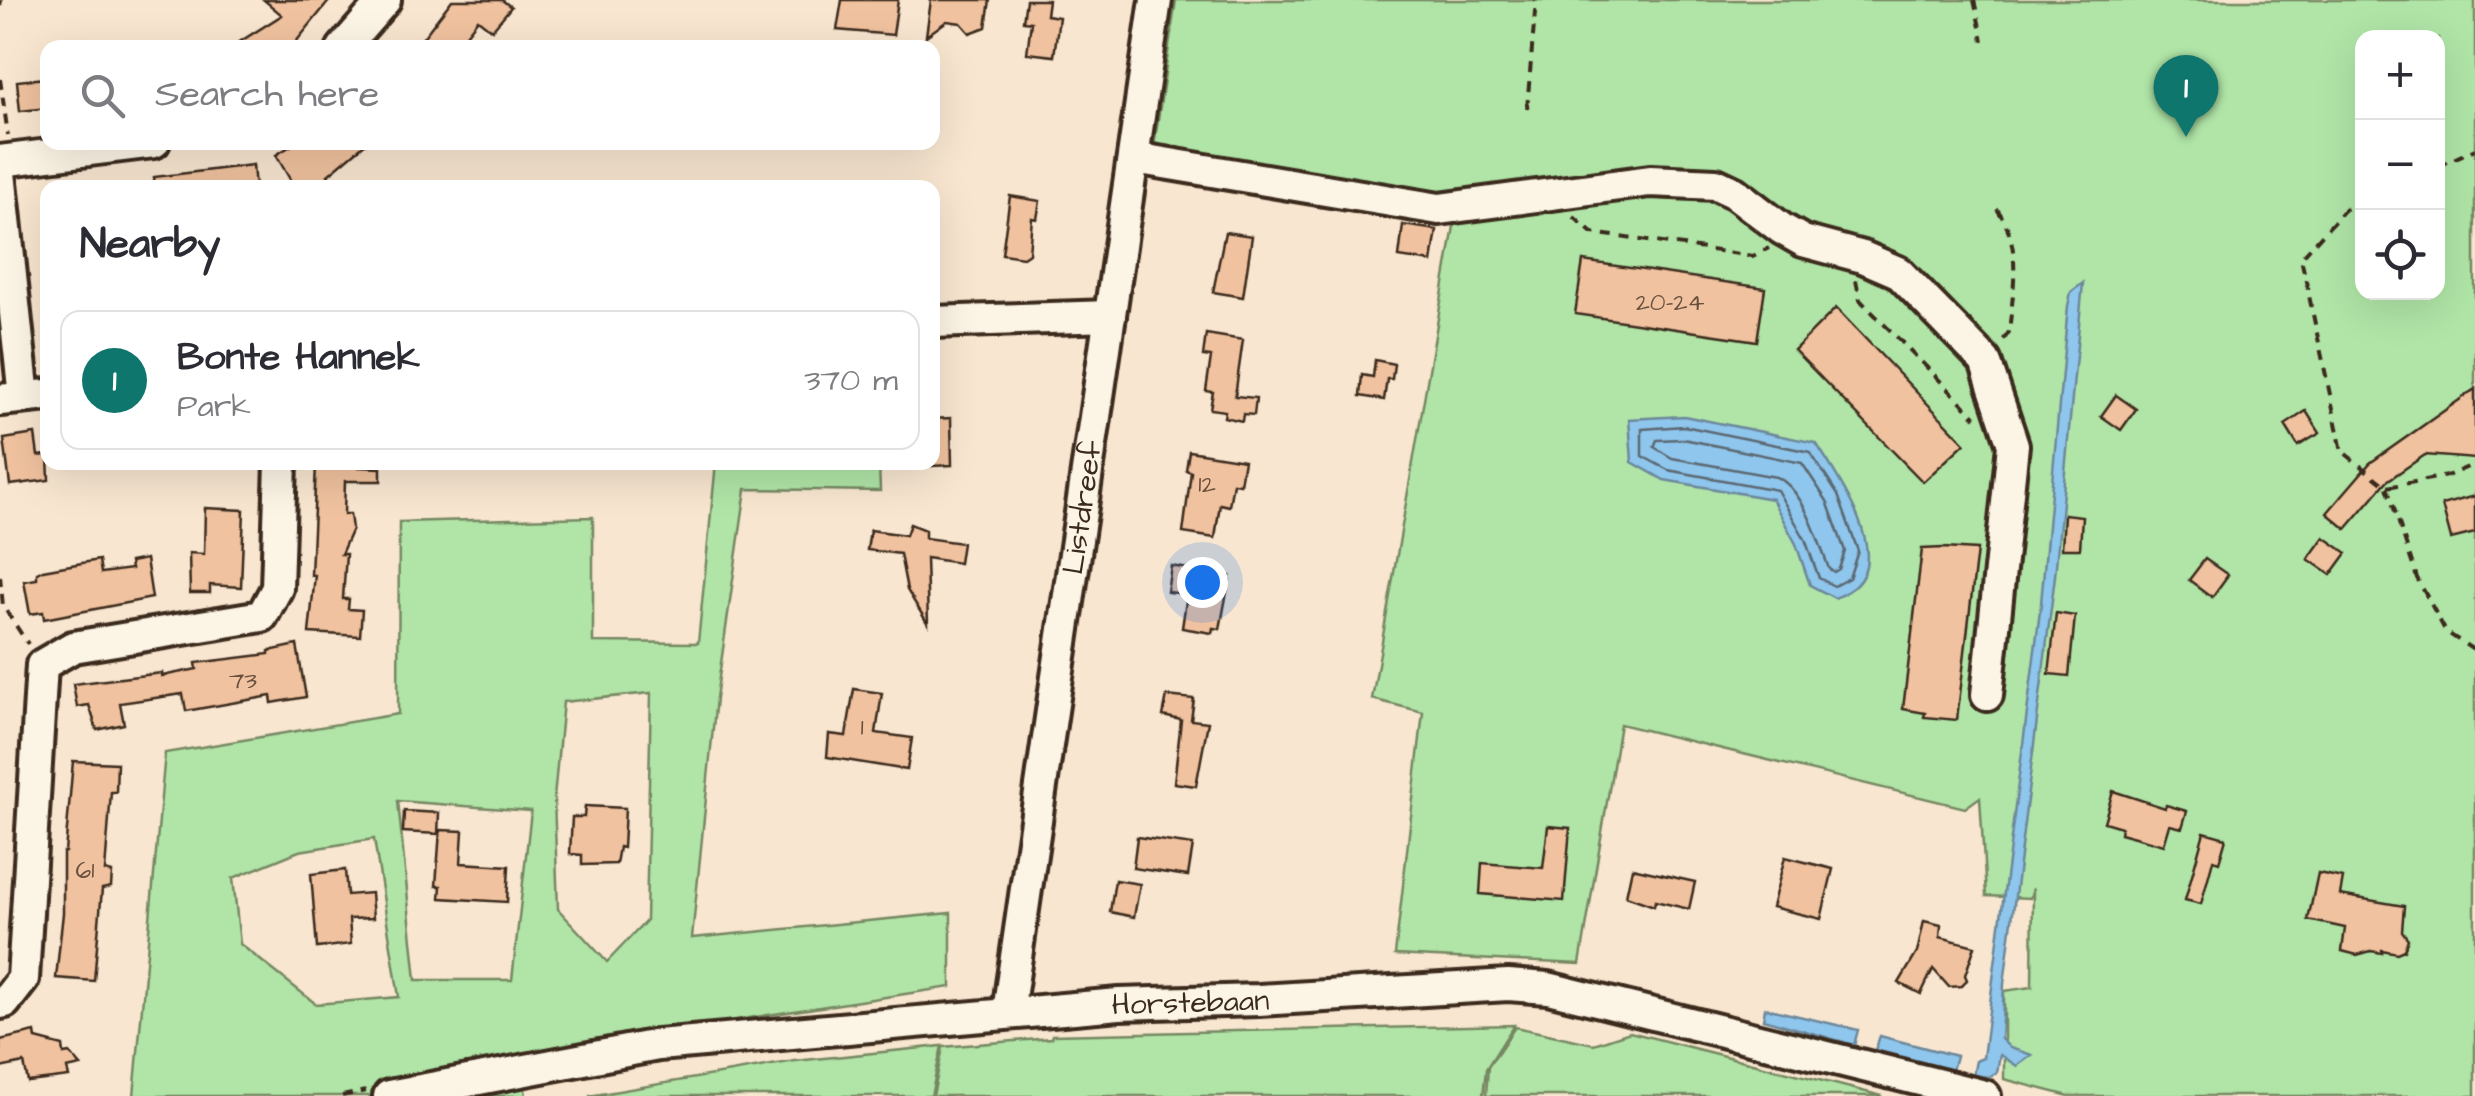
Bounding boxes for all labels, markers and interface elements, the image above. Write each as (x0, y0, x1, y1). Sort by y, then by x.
map controls (2355, 30, 2445, 300)
button: + (2355, 30, 2445, 120)
search box (40, 40, 940, 150)
pin: 1 (2154, 54, 2218, 137)
icon: search (75, 68, 130, 123)
text: Search here (155, 69, 379, 121)
button: − (2355, 120, 2445, 210)
button: locate (2355, 210, 2445, 300)
text: Nearby (80, 216, 220, 274)
house number: 20-24 (1635, 285, 1705, 320)
text: Bonte Hannek (177, 332, 420, 384)
text: 1 (112, 358, 117, 403)
text: 370 m (804, 358, 898, 403)
text: Park (177, 384, 251, 429)
street label: Listdreef (1052, 438, 1113, 577)
house number: 12 (1198, 467, 1216, 502)
your location (1177, 557, 1228, 608)
house number: 73 (229, 663, 257, 698)
house number: 1 (860, 710, 864, 745)
house number: 61 (76, 853, 94, 888)
street label: Horstebaan (1111, 979, 1270, 1026)

